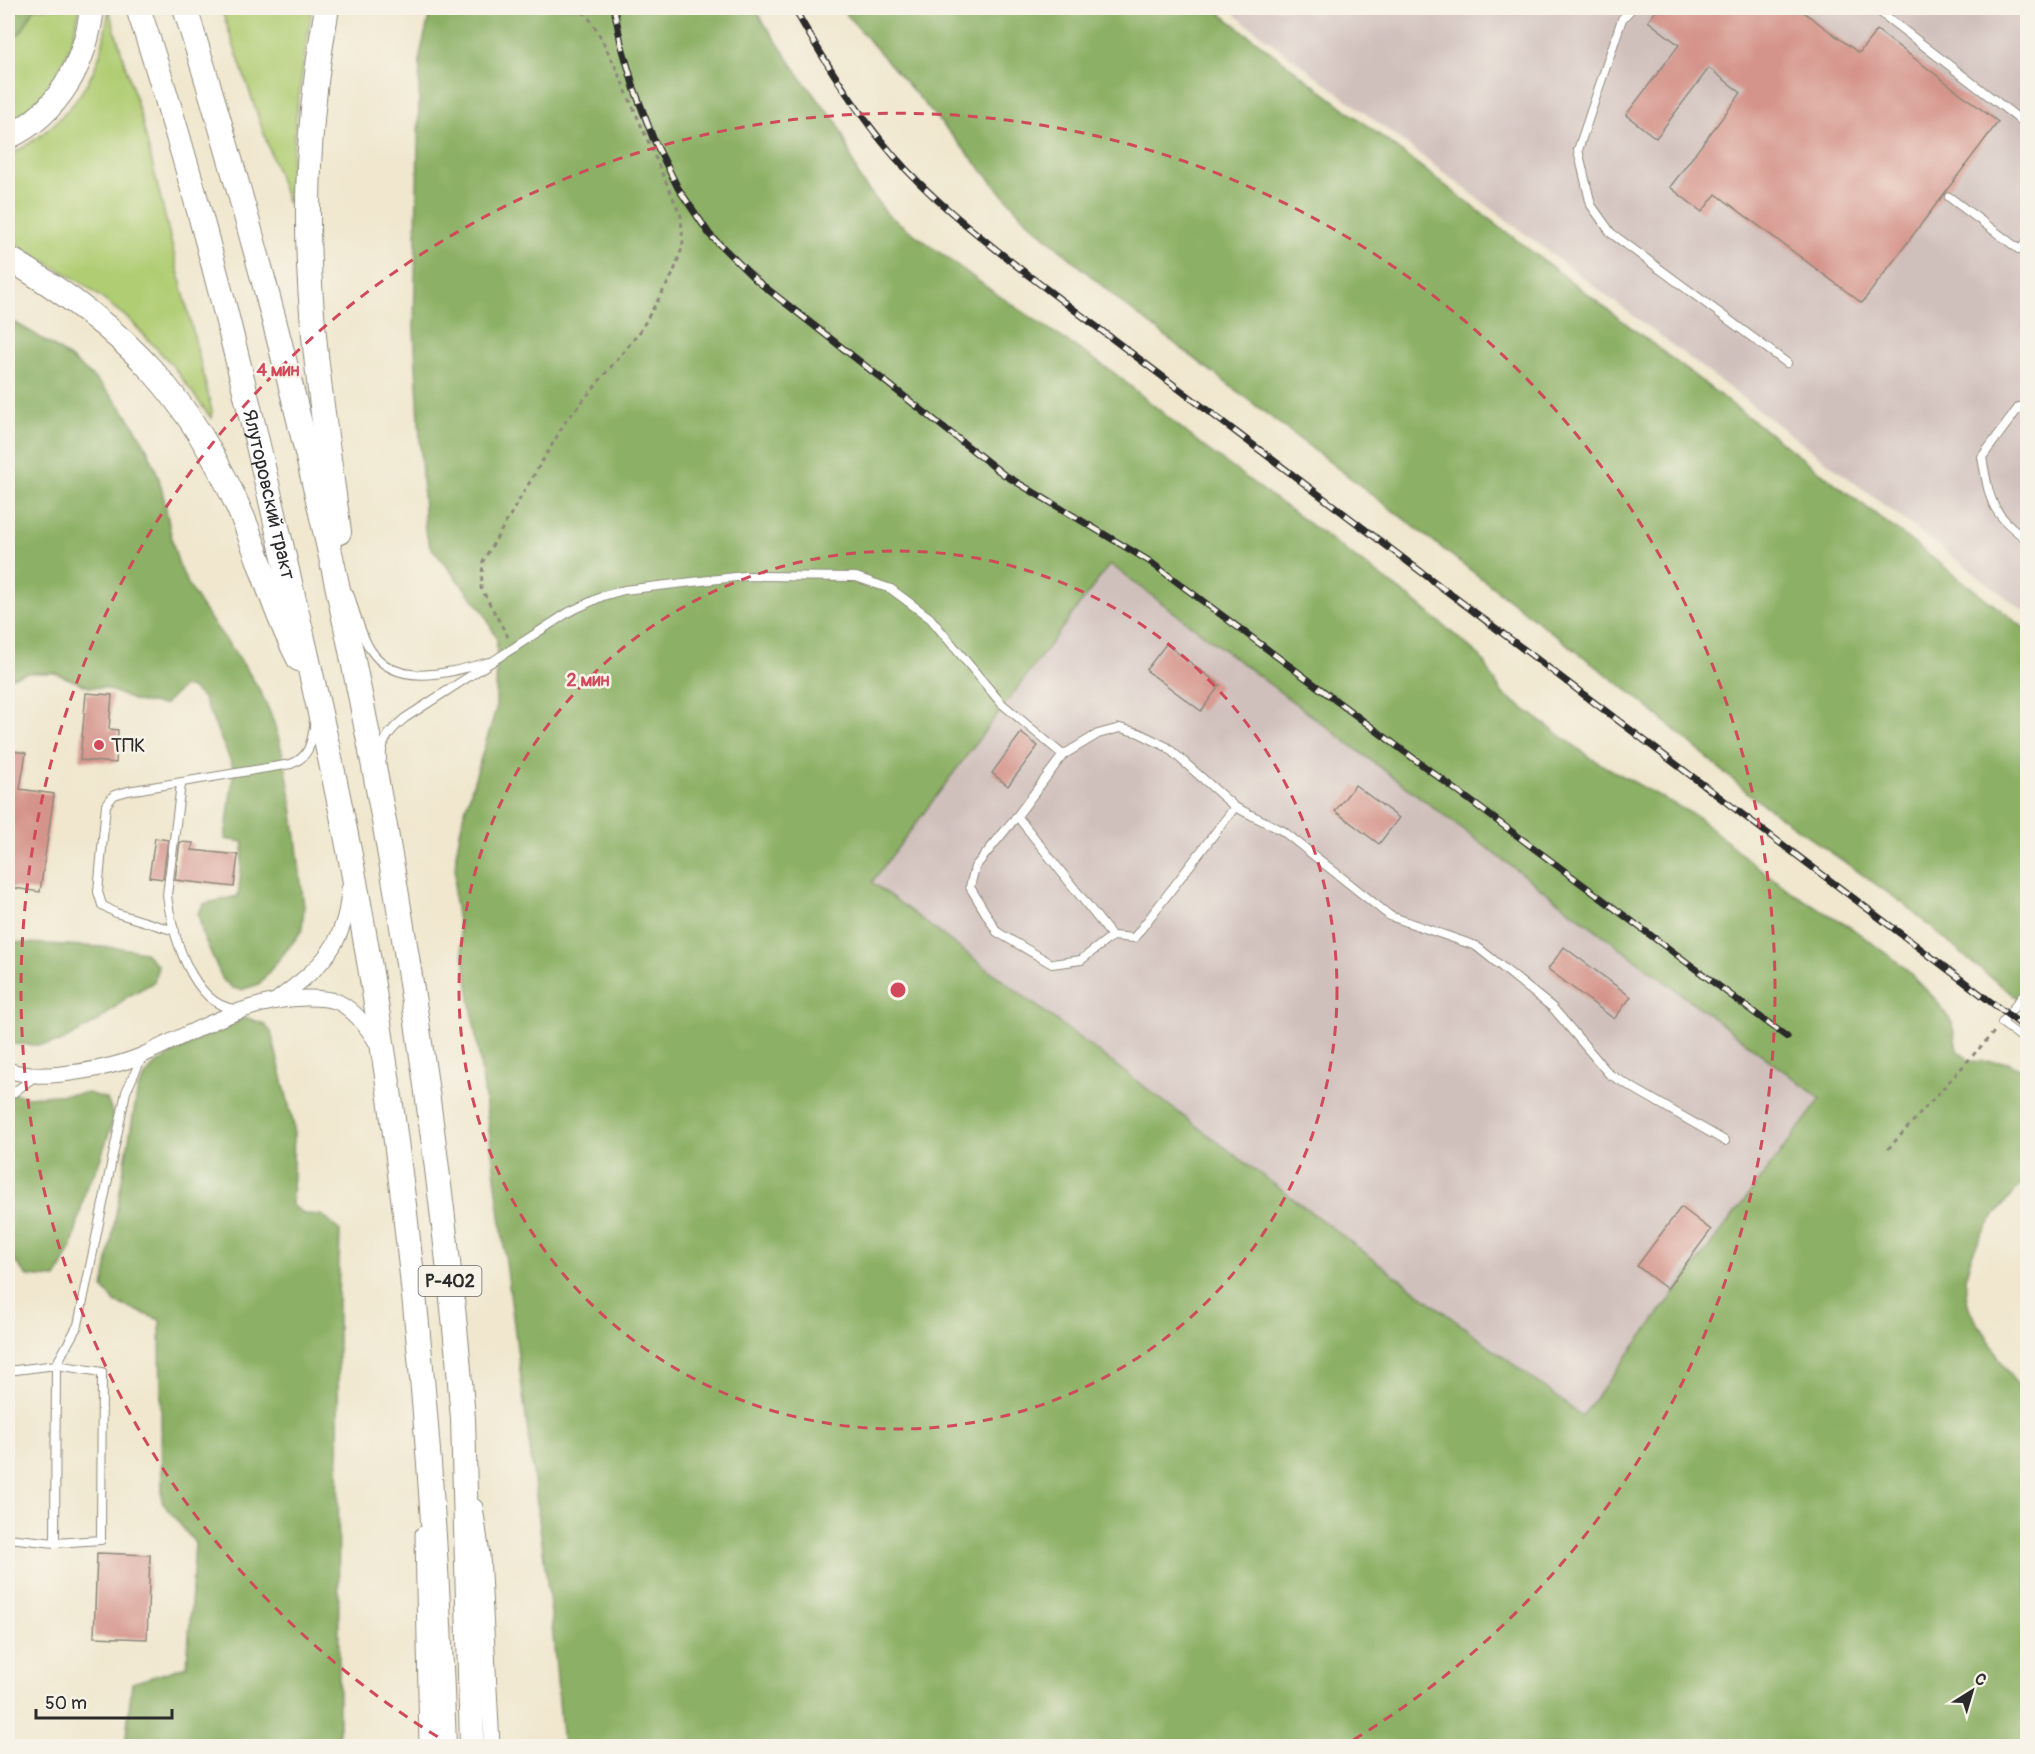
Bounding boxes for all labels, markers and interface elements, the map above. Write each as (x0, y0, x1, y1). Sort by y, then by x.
text: 4 мин (256, 359, 300, 382)
street label: Ялуторовский тракт (237, 407, 301, 582)
text: 2 мин (567, 669, 609, 692)
place label: ТПК (111, 733, 146, 758)
marker: ТПК (92, 738, 106, 752)
centre of rings (888, 980, 908, 1000)
road number: Р-402 (418, 1266, 482, 1296)
north arrow (1942, 1661, 2002, 1721)
text: С (1970, 1669, 1990, 1691)
scale bar (36, 1682, 172, 1720)
text: 50 m (45, 1692, 87, 1715)

